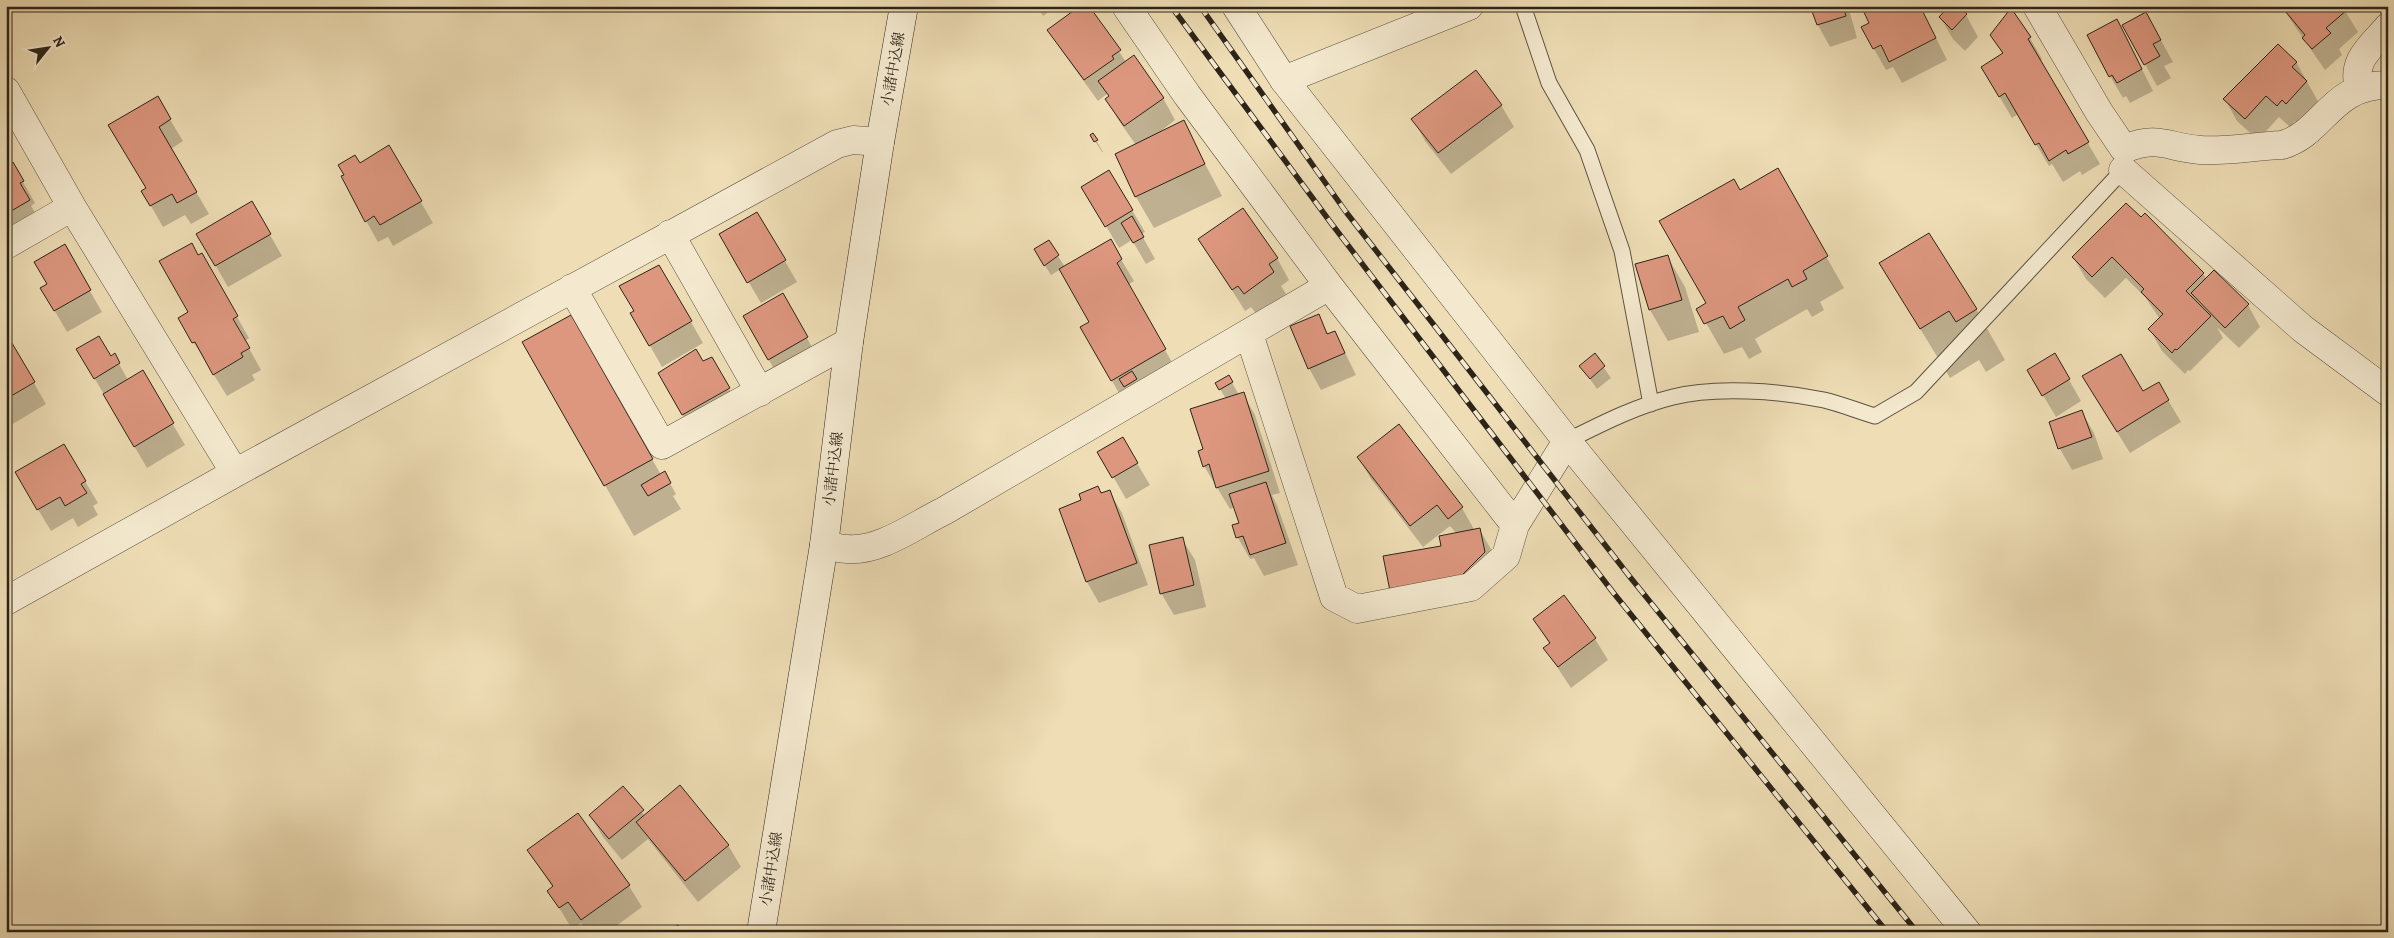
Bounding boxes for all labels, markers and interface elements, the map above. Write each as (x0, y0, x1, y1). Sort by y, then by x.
north arrow (22, 22, 72, 72)
street label: 小諸中込線 (877, 30, 909, 108)
text: N (48, 33, 70, 51)
street label: 小諸中込線 (819, 431, 847, 507)
street label: 小諸中込線 (755, 830, 787, 908)

